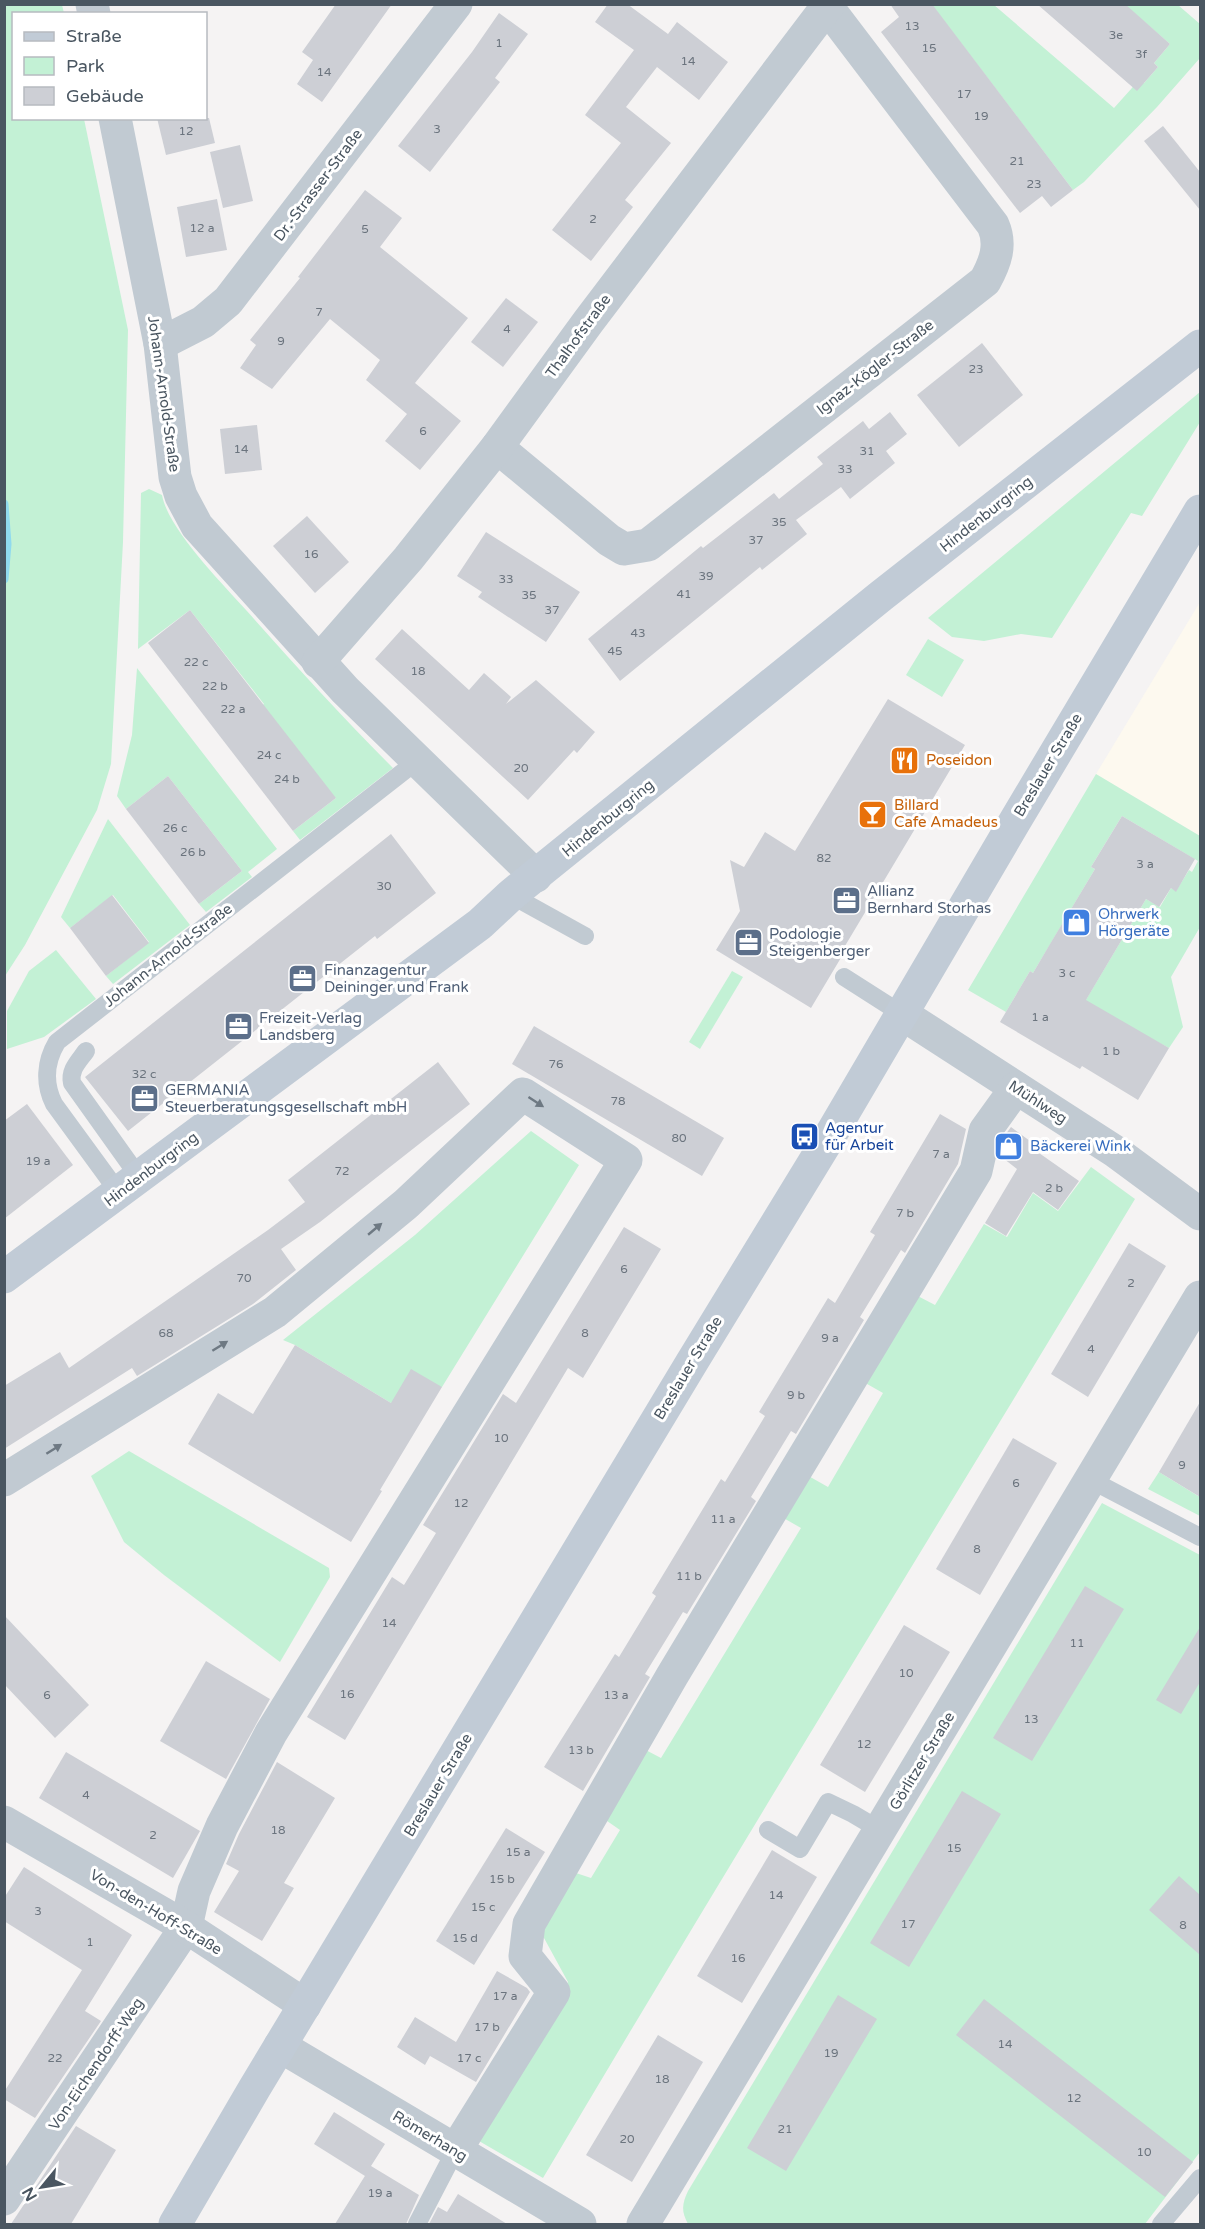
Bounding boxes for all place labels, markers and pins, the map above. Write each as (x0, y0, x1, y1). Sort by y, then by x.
restaurant icon: Poseidon (889, 744, 921, 776)
place label: Poseidon (926, 751, 992, 769)
place label: Billard Cafe Amadeus (894, 796, 998, 831)
bar icon: Billard Cafe Amadeus (857, 798, 889, 830)
place label: Allianz Bernhard Storhas (867, 882, 991, 917)
office icon: Allianz Bernhard Storhas (830, 884, 862, 916)
place label: Ohrwerk Hörgeräte (1098, 905, 1170, 940)
shop icon: Ohrwerk Hörgeräte (1061, 907, 1093, 939)
place label: Podologie Steigenberger (769, 925, 870, 960)
office icon: Podologie Steigenberger (732, 927, 764, 959)
place label: Finanzagentur Deininger und Frank (324, 961, 469, 996)
office icon: Finanzagentur Deininger und Frank (287, 963, 319, 995)
place label: Freizeit-Verlag Landsberg (259, 1009, 362, 1044)
office icon: Freizeit-Verlag Landsberg (222, 1011, 254, 1043)
place label: GERMANIA Steuerberatungsgesellschaft mbH (165, 1081, 407, 1116)
office icon: GERMANIA Steuerberatungsgesellschaft mbH (128, 1083, 160, 1115)
place label: Agentur für Arbeit (825, 1119, 894, 1154)
bus stop icon: Agentur für Arbeit (788, 1121, 820, 1153)
shop icon: Bäckerei Wink (993, 1130, 1025, 1162)
place label: Bäckerei Wink (1030, 1137, 1131, 1155)

